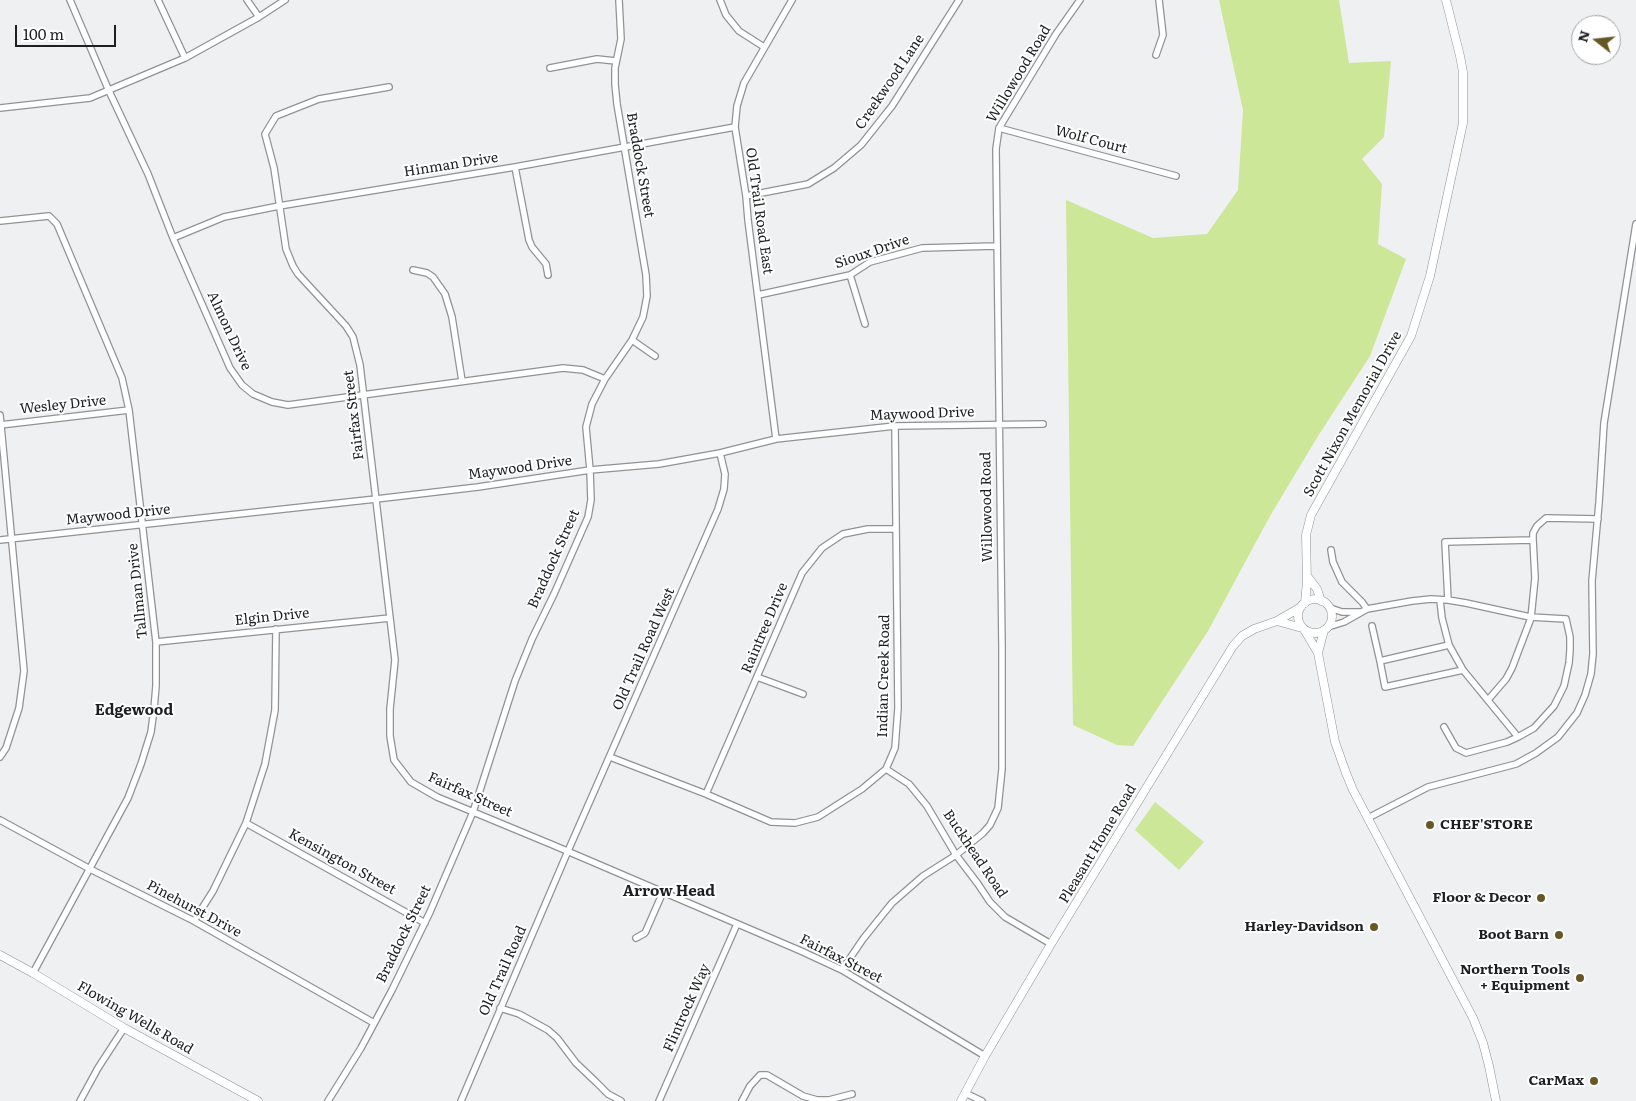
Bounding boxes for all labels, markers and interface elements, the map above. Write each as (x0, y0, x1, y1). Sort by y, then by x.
scale bar (18, 15, 119, 47)
north arrow (1571, 15, 1621, 65)
text: 100 m (23, 22, 64, 45)
street label: Willowood Road (983, 22, 1055, 126)
text: N (1571, 28, 1594, 45)
street label: Creekwood Lane (852, 31, 928, 133)
street label: Braddock Street (622, 111, 658, 219)
street label: Wolf Court (1053, 122, 1129, 158)
street label: Old Trail Road East (742, 147, 776, 275)
street label: Hinman Drive (403, 149, 499, 181)
street label: Sioux Drive (833, 231, 911, 273)
street label: Almon Drive (203, 289, 255, 373)
street label: Scott Nixon Memorial Drive (1300, 328, 1406, 500)
street label: Fairfax Street (340, 369, 368, 461)
street label: Wesley Drive (19, 392, 107, 418)
street label: Maywood Drive (869, 404, 975, 424)
street label: Maywood Drive (467, 452, 573, 484)
street label: Willowood Road (978, 452, 996, 562)
street label: Maywood Drive (65, 501, 171, 529)
street label: Braddock Street (525, 507, 583, 611)
street label: Tallman Drive (125, 542, 151, 640)
street label: Raintree Drive (738, 580, 792, 676)
street label: Old Trail Road West (609, 585, 679, 713)
street label: Elgin Drive (234, 605, 310, 629)
street label: Indian Creek Road (875, 614, 893, 738)
district label: Edgewood (95, 702, 173, 720)
street label: Fairfax Street (425, 769, 515, 821)
street label: Pleasant Home Road (1056, 781, 1140, 907)
street label: Buckhead Road (939, 807, 1011, 901)
place label: CHEF'STORE (1440, 817, 1533, 833)
marker: CHEF'STORE (1424, 819, 1436, 831)
street label: Kensington Street (285, 825, 399, 899)
street label: Pinehurst Drive (144, 877, 244, 941)
street label: Braddock Street (373, 882, 435, 986)
district label: Arrow Head (623, 883, 715, 901)
place label: Floor & Decor (1432, 890, 1531, 906)
marker: Floor & Decor (1535, 892, 1547, 904)
place label: Harley-Davidson (1245, 919, 1364, 935)
marker: Harley-Davidson (1368, 921, 1380, 933)
street label: Old Trail Road (476, 923, 530, 1019)
place label: Boot Barn (1478, 927, 1549, 943)
marker: Boot Barn (1553, 929, 1565, 941)
street label: Fairfax Street (797, 931, 885, 987)
street label: Flintrock Way (660, 961, 714, 1055)
place label: Northern Tools + Equipment (1460, 962, 1570, 994)
marker: Northern Tools + Equipment (1574, 972, 1586, 984)
street label: Flowing Wells Road (74, 978, 196, 1058)
place label: CarMax (1528, 1073, 1584, 1089)
marker: CarMax (1588, 1075, 1600, 1087)

